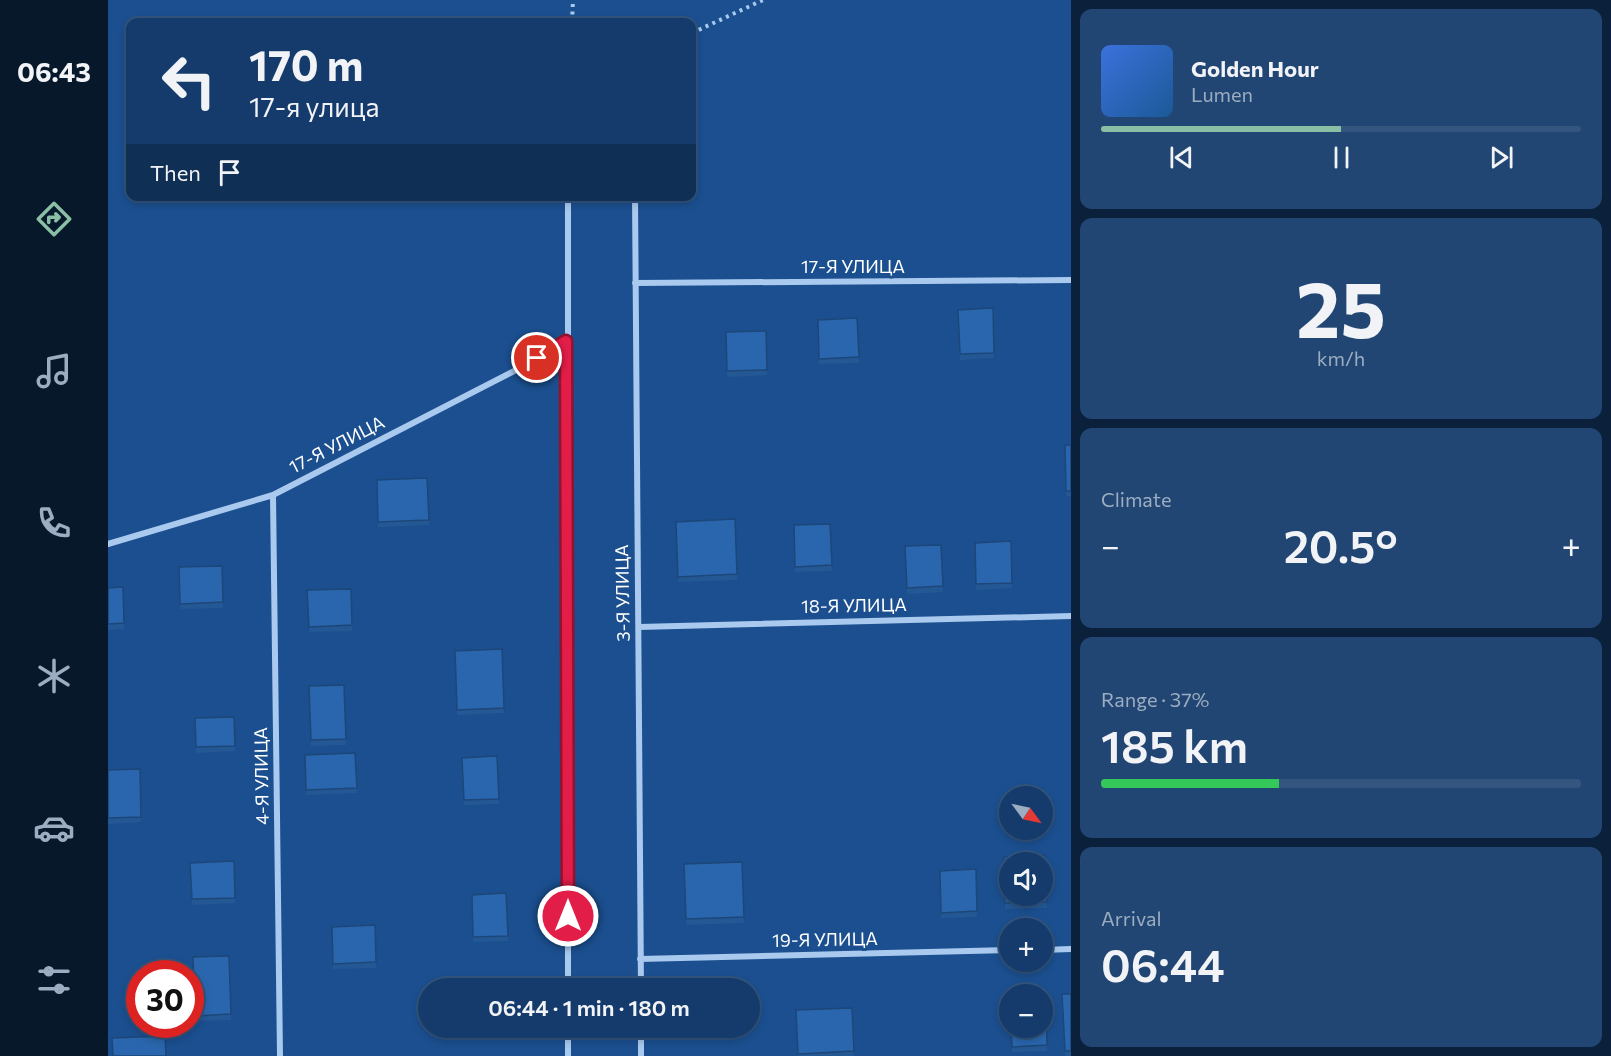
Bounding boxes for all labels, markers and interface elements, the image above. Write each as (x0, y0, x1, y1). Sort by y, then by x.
text: 170 m (249, 38, 363, 90)
icon: left (150, 42, 228, 120)
text: 06:43 (17, 55, 91, 88)
text: Golden Hour (1191, 55, 1319, 82)
text: Lumen (1191, 82, 1253, 106)
text: 17-я улица (249, 90, 379, 123)
icon: previous (1165, 141, 1198, 174)
icon: pause (1325, 141, 1358, 174)
icon: next (1485, 141, 1518, 174)
icon: arrive (213, 156, 246, 189)
text: Then (150, 159, 201, 186)
icon: directions (33, 198, 75, 240)
street label: 17-Я УЛИЦА (801, 255, 905, 277)
text: 25 (1296, 259, 1386, 354)
pin (511, 332, 562, 383)
icon: arrive (520, 341, 553, 374)
text: km/h (1317, 346, 1365, 370)
icon: music (33, 350, 75, 392)
street label: 17-Я УЛИЦА (285, 411, 388, 478)
text: Climate (1101, 487, 1171, 511)
icon: phone (33, 502, 75, 544)
text: 20.5° (1284, 517, 1398, 572)
text: − (1101, 524, 1120, 565)
text: + (1562, 524, 1581, 565)
street label: 3-Я УЛИЦА (610, 544, 634, 642)
street label: 18-Я УЛИЦА (801, 593, 907, 617)
icon: climate (33, 655, 75, 697)
text: Range · 37% (1101, 687, 1209, 711)
text: 185 km (1101, 717, 1248, 772)
street label: 4-Я УЛИЦА (249, 727, 273, 825)
north arrow (999, 786, 1053, 840)
map controls (999, 786, 1053, 1038)
icon: car (33, 807, 75, 849)
button: sound (999, 852, 1053, 906)
position arrow (536, 884, 600, 948)
text: Arrival (1101, 906, 1162, 930)
button: + (999, 918, 1053, 972)
street label: 19-Я УЛИЦА (772, 927, 878, 951)
text: 06:44 (1101, 936, 1225, 991)
icon: filters (33, 959, 75, 1001)
speed limit sign: 30 (126, 960, 204, 1038)
button: − (999, 984, 1053, 1038)
text: 06:44 · 1 min · 180 m (488, 994, 690, 1021)

